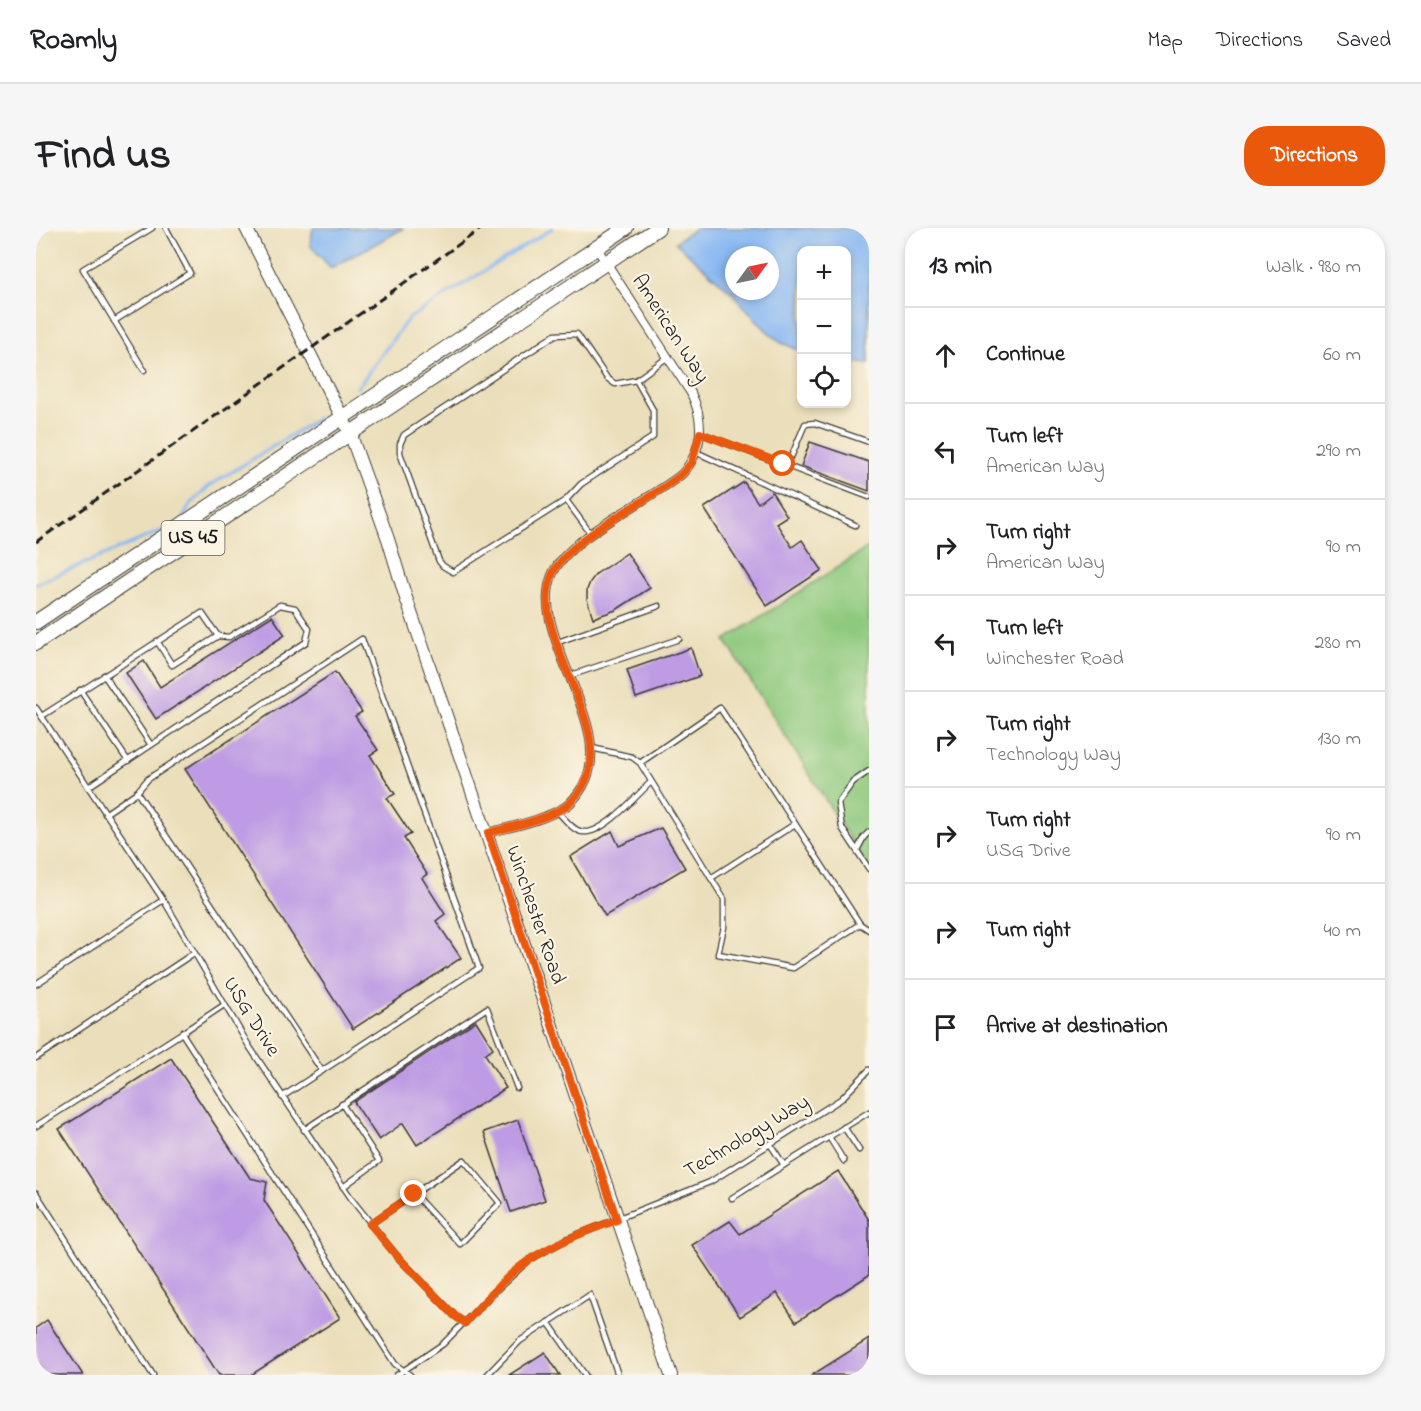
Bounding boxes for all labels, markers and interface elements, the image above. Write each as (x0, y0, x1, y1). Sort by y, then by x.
text: Roamly (30, 21, 117, 62)
text: Map (1147, 26, 1183, 56)
text: Directions (1216, 26, 1303, 56)
text: Saved (1336, 26, 1391, 56)
text: Find us (36, 126, 171, 187)
button: Directions (1244, 126, 1385, 186)
north arrow (725, 246, 779, 300)
map controls (797, 246, 851, 408)
button: + (797, 246, 851, 300)
text: 13 min (929, 248, 992, 286)
text: Walk · 980 m (1266, 253, 1361, 282)
street label: American Way (622, 269, 716, 390)
button: − (797, 300, 851, 354)
icon: ahead (929, 339, 962, 372)
text: Continue (986, 339, 1065, 371)
text: 60 m (1323, 341, 1361, 370)
button: locate (797, 354, 851, 408)
text: Turn left (986, 421, 1063, 453)
icon: left (929, 435, 962, 468)
text: 290 m (1316, 437, 1361, 466)
route start (769, 450, 795, 476)
text: American Way (986, 453, 1105, 482)
text: Turn right (986, 517, 1071, 549)
road number: US 45 (162, 521, 224, 555)
icon: right (929, 531, 962, 564)
text: 90 m (1326, 533, 1361, 562)
text: American Way (986, 549, 1105, 578)
text: Turn left (986, 613, 1063, 645)
icon: left (929, 627, 962, 660)
text: 280 m (1314, 629, 1361, 658)
text: Winchester Road (986, 645, 1124, 674)
text: Turn right (986, 709, 1071, 741)
icon: right (929, 723, 962, 756)
text: 130 m (1317, 725, 1361, 754)
text: Technology Way (986, 741, 1121, 770)
text: Turn right (986, 805, 1071, 837)
icon: right (929, 819, 962, 852)
text: 90 m (1326, 821, 1361, 850)
text: USG Drive (986, 837, 1071, 866)
street label: Winchester Road (497, 842, 573, 988)
icon: right (929, 915, 962, 948)
text: Turn right (986, 915, 1071, 947)
text: 40 m (1324, 917, 1361, 946)
street label: USG Drive (215, 971, 288, 1063)
icon: arrive (929, 1011, 962, 1044)
text: Arrive at destination (986, 1011, 1168, 1043)
street label: Technology Way (679, 1088, 816, 1188)
route end (400, 1180, 426, 1206)

